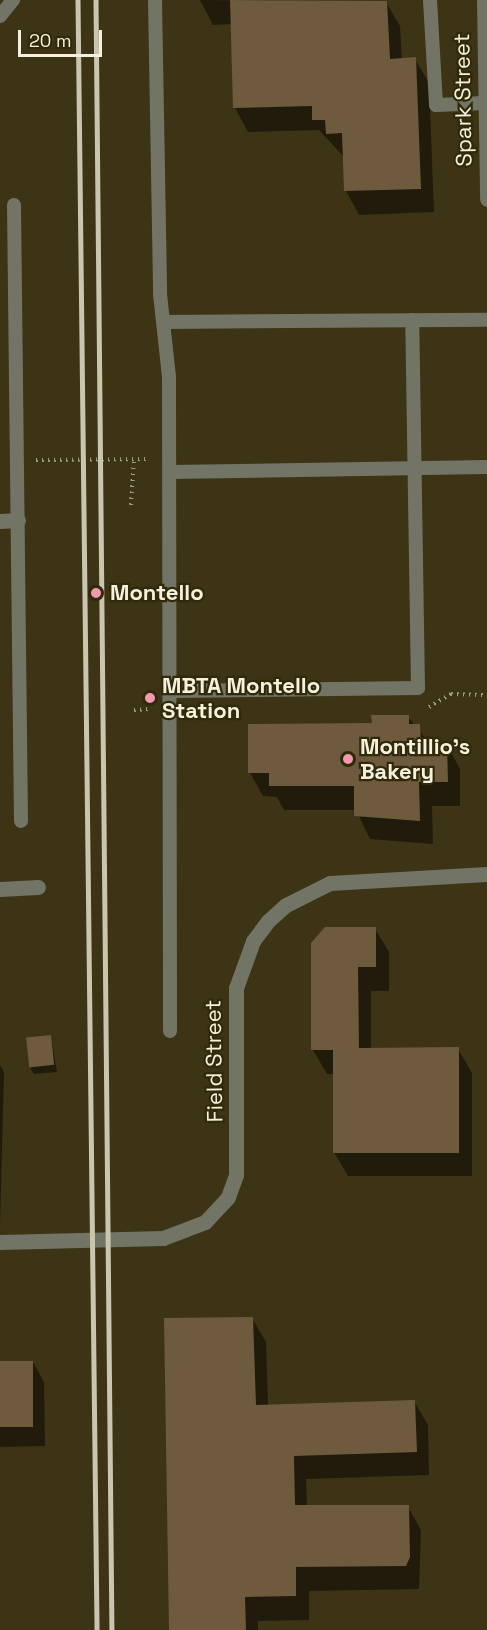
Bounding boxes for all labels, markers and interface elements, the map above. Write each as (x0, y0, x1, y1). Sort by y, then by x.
scale bar (21, 18, 105, 56)
text: 20 m (29, 29, 72, 52)
street label: Spark Street (449, 33, 477, 167)
place label: Montello (110, 580, 204, 606)
marker: Montello (87, 584, 105, 602)
place label: MBTA Montello Station (162, 672, 320, 724)
marker: MBTA Montello Station (143, 691, 157, 705)
place label: Montillio's Bakery (360, 733, 470, 784)
marker: Montillio's Bakery (341, 752, 355, 766)
street label: Field Street (200, 999, 228, 1123)

